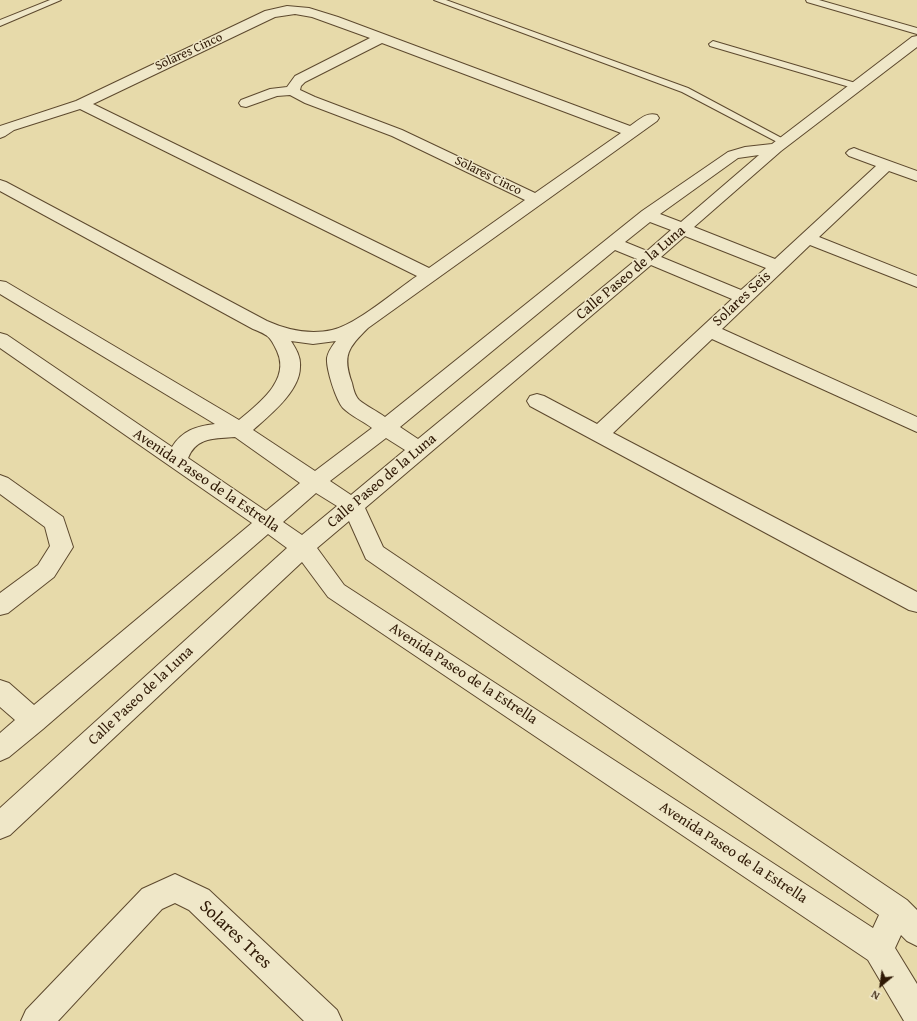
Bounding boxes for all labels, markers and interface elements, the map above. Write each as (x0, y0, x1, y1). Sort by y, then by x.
street label: Solares Cinco (153, 30, 225, 74)
street label: Solares Cinco (452, 153, 524, 199)
street label: Calle Paseo de la Luna (573, 222, 689, 324)
street label: Solares Seis (709, 268, 775, 330)
street label: Avenida Paseo de la Estrella (129, 425, 283, 537)
street label: Calle Paseo de la Luna (324, 430, 440, 532)
street label: Avenida Paseo de la Estrella (386, 619, 540, 729)
street label: Calle Paseo de la Luna (85, 643, 197, 749)
street label: Avenida Paseo de la Estrella (656, 798, 810, 908)
street label: Solares Tres (194, 896, 276, 974)
north arrow (861, 965, 901, 1005)
text: N (868, 987, 882, 1004)

